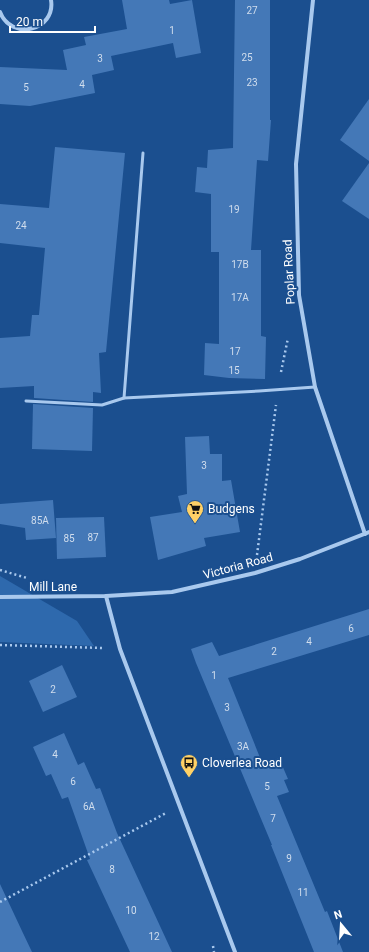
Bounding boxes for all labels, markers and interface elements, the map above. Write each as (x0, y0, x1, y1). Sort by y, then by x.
house number: 27 (246, 5, 258, 16)
scale bar (10, 8, 95, 34)
text: 20 m (16, 15, 43, 29)
house number: 1 (169, 25, 175, 36)
house number: 25 (241, 52, 253, 63)
house number: 3 (97, 53, 103, 64)
house number: 23 (246, 77, 258, 88)
house number: 4 (79, 79, 85, 90)
house number: 5 (23, 82, 29, 93)
house number: 19 (228, 204, 240, 215)
house number: 24 (15, 220, 27, 231)
street label: Poplar Road (280, 239, 298, 305)
house number: 17B (231, 259, 249, 270)
house number: 17A (231, 292, 249, 303)
house number: 17 (229, 346, 241, 357)
house number: 15 (228, 365, 240, 376)
house number: 3 (201, 460, 207, 471)
supermarket icon: Budgens (185, 499, 205, 524)
place label: Budgens (208, 502, 255, 516)
house number: 85A (31, 515, 49, 526)
house number: 87 (87, 532, 99, 543)
house number: 85 (63, 533, 75, 544)
street label: Victoria Road (202, 550, 274, 582)
street label: Mill Lane (29, 580, 77, 594)
house number: 6 (348, 623, 354, 634)
house number: 4 (306, 636, 312, 647)
house number: 2 (271, 646, 277, 657)
house number: 1 (211, 670, 217, 681)
house number: 2 (50, 684, 56, 695)
house number: 3 (224, 702, 230, 713)
house number: 3A (237, 741, 250, 752)
house number: 4 (52, 749, 58, 760)
bus stop icon: Cloverlea Road (179, 753, 199, 778)
place label: Cloverlea Road (202, 756, 282, 770)
house number: 6 (70, 776, 76, 787)
house number: 5 (264, 781, 270, 792)
house number: 6A (83, 801, 96, 812)
house number: 7 (270, 813, 276, 824)
house number: 9 (286, 853, 292, 864)
house number: 8 (109, 864, 115, 875)
house number: 11 (297, 887, 309, 898)
north arrow (321, 904, 361, 944)
house number: 10 (125, 905, 137, 916)
text: N (332, 908, 344, 922)
house number: 12 (148, 931, 160, 942)

